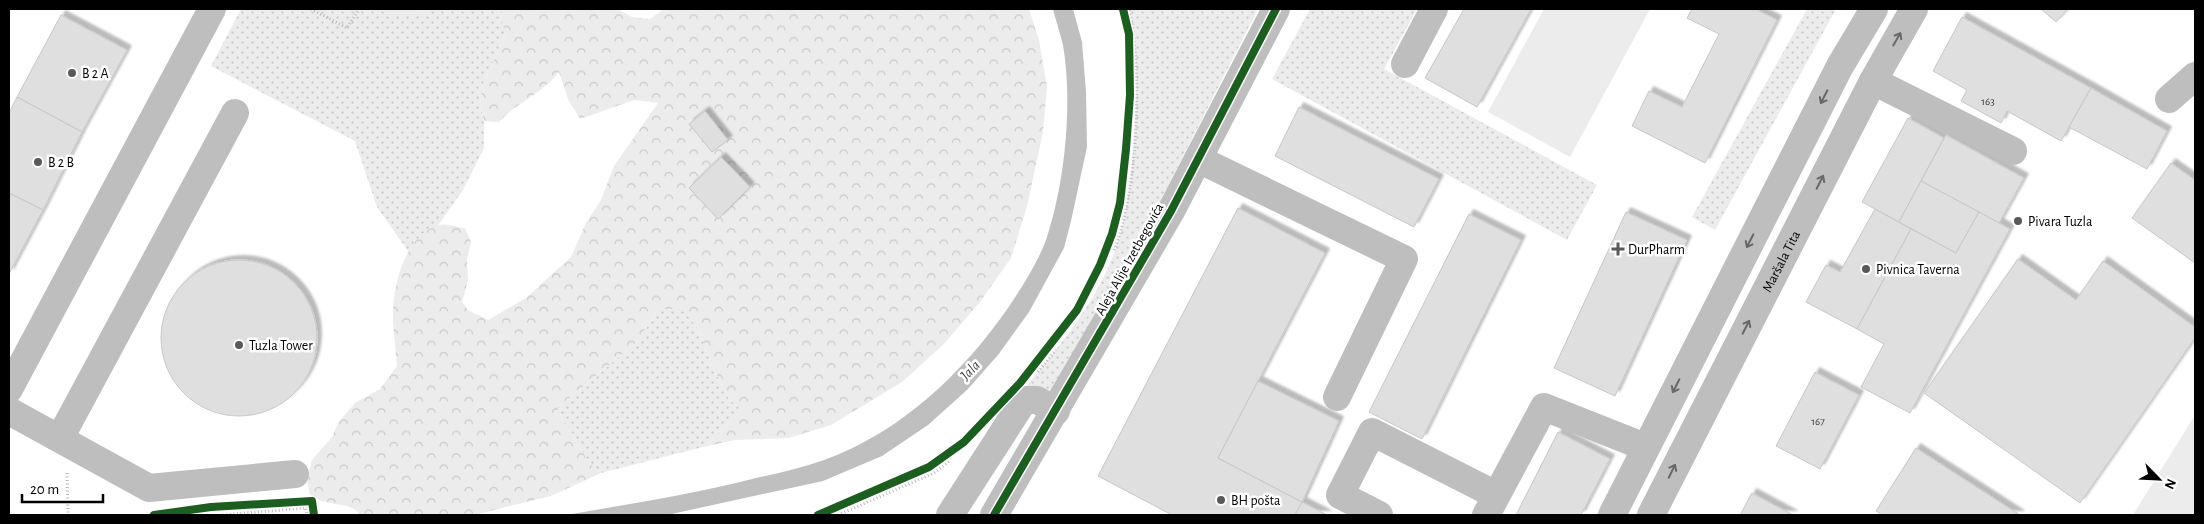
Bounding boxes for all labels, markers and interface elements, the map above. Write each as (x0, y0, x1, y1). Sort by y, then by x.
one-way arrow (1892, 32, 1902, 46)
marker: B 2 A (66, 67, 78, 79)
place label: B 2 A (82, 67, 109, 81)
one-way arrow (1819, 89, 1828, 104)
house number: 163 (1981, 96, 1995, 107)
marker: B 2 B (32, 156, 44, 168)
place label: B 2 B (48, 156, 74, 170)
one-way arrow (1816, 175, 1825, 190)
street label: Aleja Alije Izetbegovića (1093, 200, 1167, 318)
marker: Pivara Tuzla (2012, 215, 2024, 227)
place label: Pivara Tuzla (2028, 215, 2093, 229)
street label: Maršala Tita (1760, 228, 1803, 295)
one-way arrow (1745, 234, 1755, 249)
marker: DurPharm (1612, 243, 1624, 255)
place label: DurPharm (1628, 243, 1685, 257)
marker: Pivnica Taverna (1860, 263, 1872, 275)
place label: Pivnica Taverna (1876, 263, 1960, 277)
one-way arrow (1742, 320, 1751, 335)
marker: Tuzla Tower (233, 339, 245, 351)
place label: Tuzla Tower (249, 339, 313, 353)
water label: Jala (957, 358, 983, 384)
one-way arrow (1671, 378, 1680, 393)
house number: 167 (1811, 416, 1825, 427)
north arrow (2134, 454, 2184, 504)
one-way arrow (1667, 464, 1677, 479)
scale bar (22, 472, 104, 504)
text: N (2162, 477, 2178, 491)
text: 20 m (30, 482, 59, 497)
marker: BH pošta (1215, 494, 1227, 506)
place label: BH pošta (1231, 494, 1281, 508)

